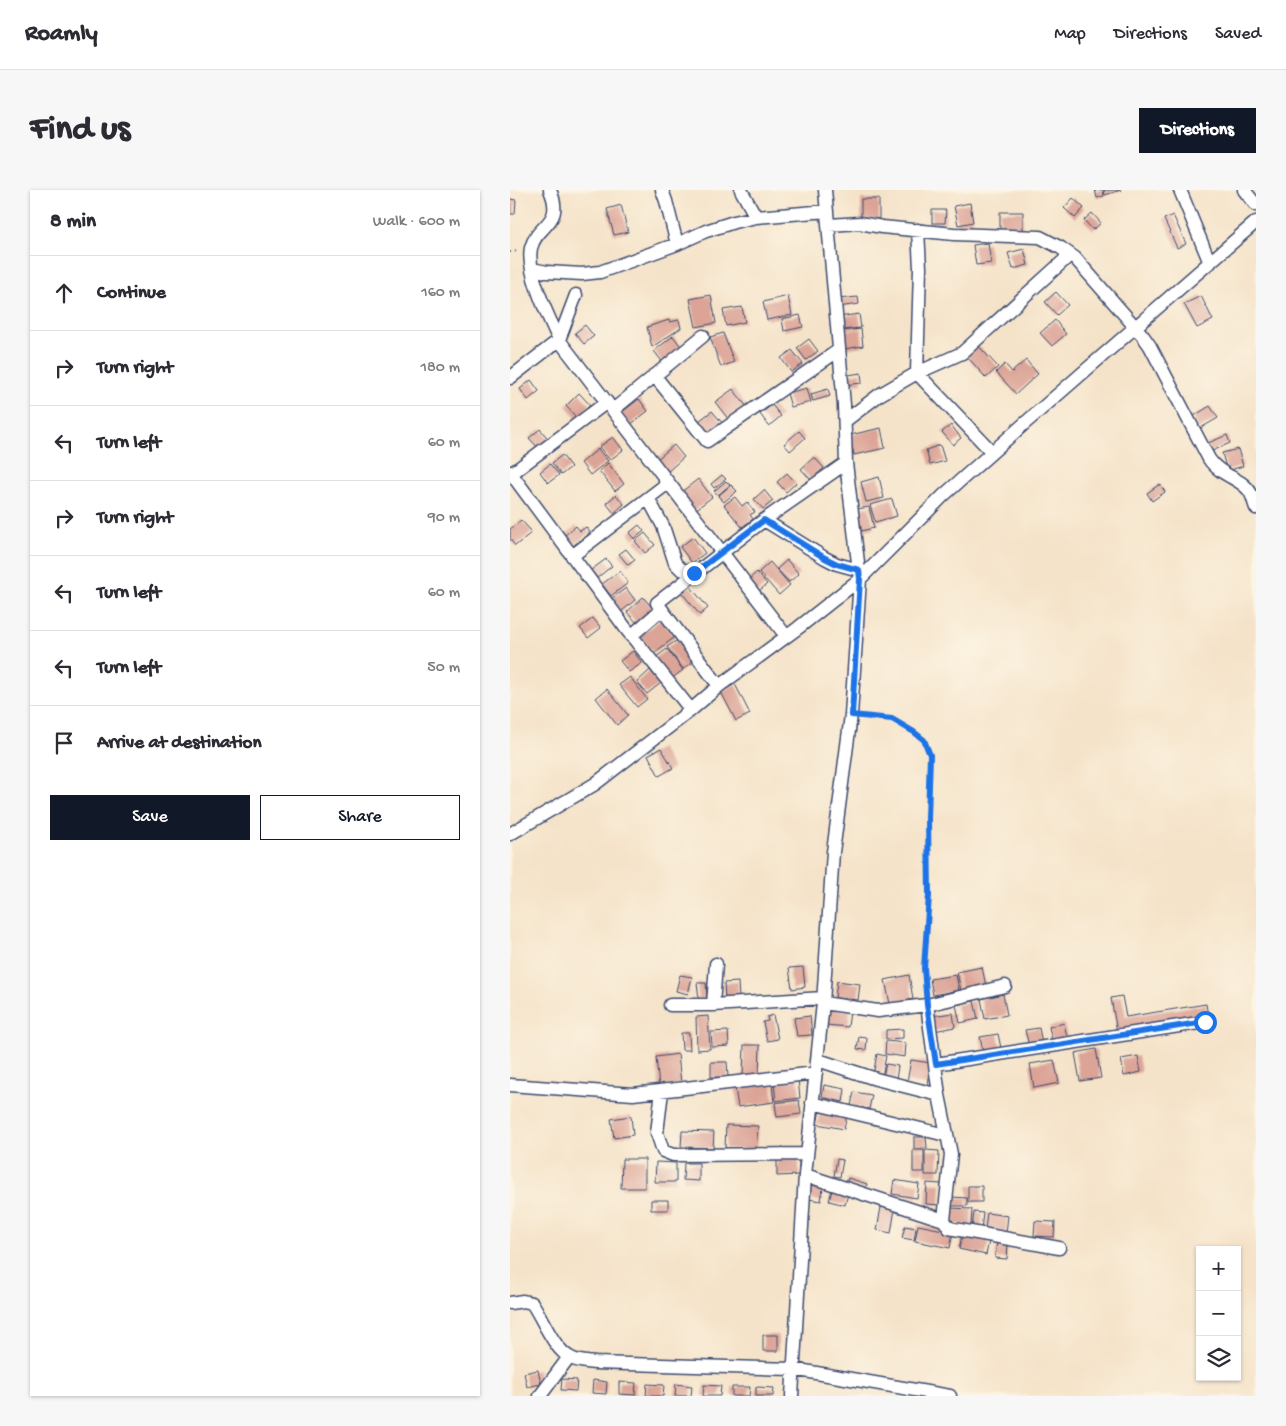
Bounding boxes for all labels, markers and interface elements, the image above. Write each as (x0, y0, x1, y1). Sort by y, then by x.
text: Roamly (25, 20, 98, 49)
text: Map (1054, 24, 1086, 45)
text: Directions (1114, 24, 1187, 45)
text: Saved (1215, 24, 1261, 45)
button: Directions (1139, 108, 1256, 153)
text: Find us (30, 110, 130, 151)
text: 8 min (50, 210, 96, 235)
text: Walk · 600 m (373, 213, 460, 232)
icon: ahead (50, 279, 78, 307)
text: Continue (97, 282, 166, 305)
text: 160 m (421, 284, 460, 303)
icon: right (50, 354, 78, 382)
text: Turn right (97, 357, 173, 380)
text: 180 m (421, 359, 460, 378)
icon: left (50, 429, 78, 457)
text: Turn left (97, 432, 161, 455)
text: 60 m (428, 434, 460, 453)
icon: right (50, 504, 78, 532)
text: Turn right (97, 507, 173, 530)
text: 90 m (428, 509, 460, 528)
route end (683, 562, 706, 585)
icon: left (50, 579, 78, 607)
text: Turn left (97, 582, 161, 605)
text: 60 m (428, 584, 460, 603)
icon: left (50, 654, 78, 682)
text: Turn left (97, 657, 161, 680)
text: 50 m (427, 659, 460, 678)
icon: arrive (50, 729, 78, 757)
text: Arrive at destination (97, 732, 261, 755)
button: Save (50, 795, 250, 840)
button: Share (260, 795, 460, 840)
route start (1194, 1011, 1217, 1034)
map controls (1196, 1246, 1241, 1381)
button: + (1196, 1246, 1241, 1291)
button: − (1196, 1291, 1241, 1336)
button: layers (1196, 1336, 1241, 1381)

